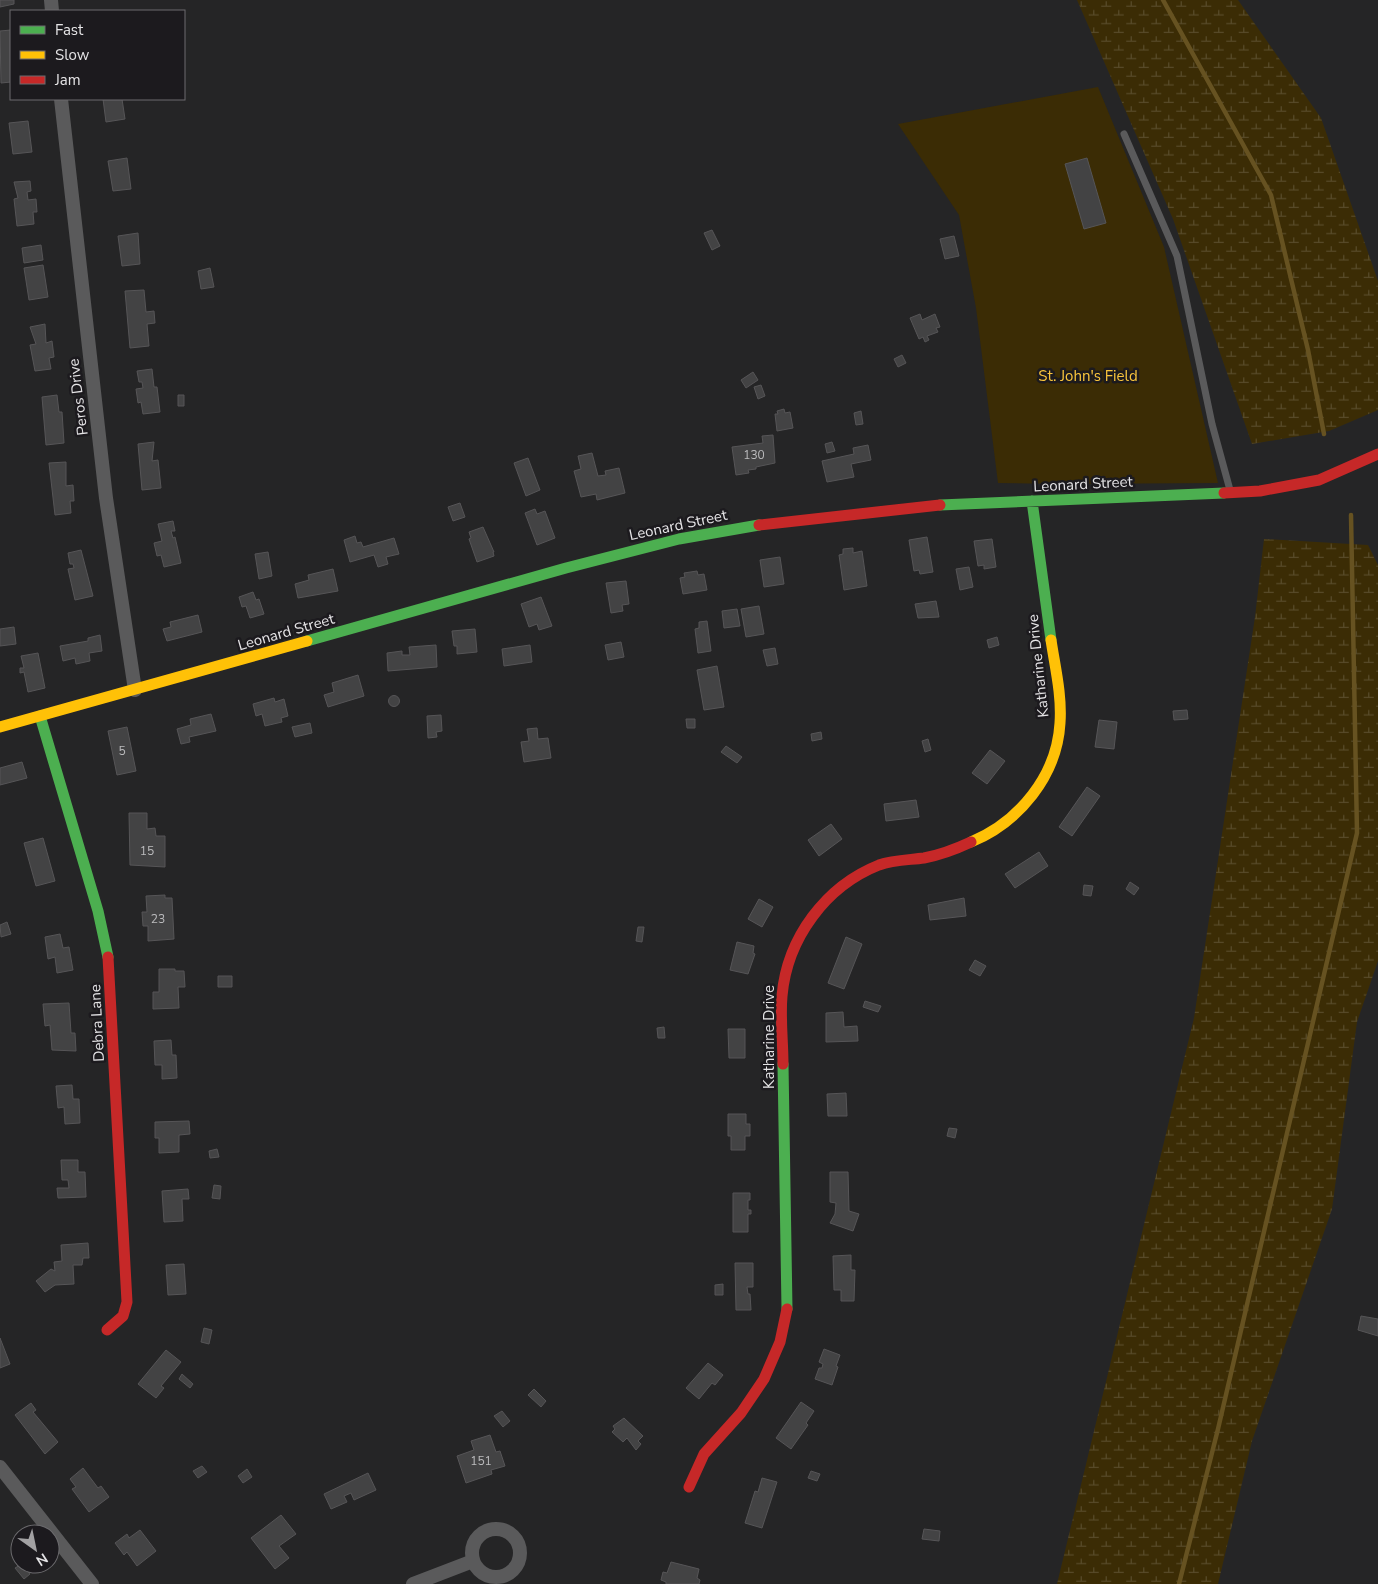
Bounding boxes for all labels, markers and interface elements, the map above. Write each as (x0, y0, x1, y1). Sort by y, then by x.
legend (10, 10, 185, 100)
text: Fast (55, 20, 84, 40)
text: Slow (55, 45, 90, 65)
text: Jam (54, 70, 81, 90)
street label: Peros Drive (63, 357, 93, 437)
park label: St. John's Field (1038, 366, 1138, 386)
house number: 130 (743, 447, 765, 463)
street label: Leonard Street (1033, 471, 1134, 497)
street label: Leonard Street (627, 505, 730, 545)
street label: Leonard Street (235, 608, 337, 655)
street label: Katharine Drive (1023, 613, 1053, 719)
house number: 5 (118, 743, 126, 759)
house number: 15 (140, 843, 154, 859)
house number: 23 (151, 911, 165, 927)
street label: Debra Lane (85, 984, 109, 1062)
street label: Katharine Drive (759, 985, 779, 1089)
house number: 151 (470, 1453, 492, 1469)
north arrow (10, 1524, 60, 1574)
text: N (32, 1549, 51, 1570)

